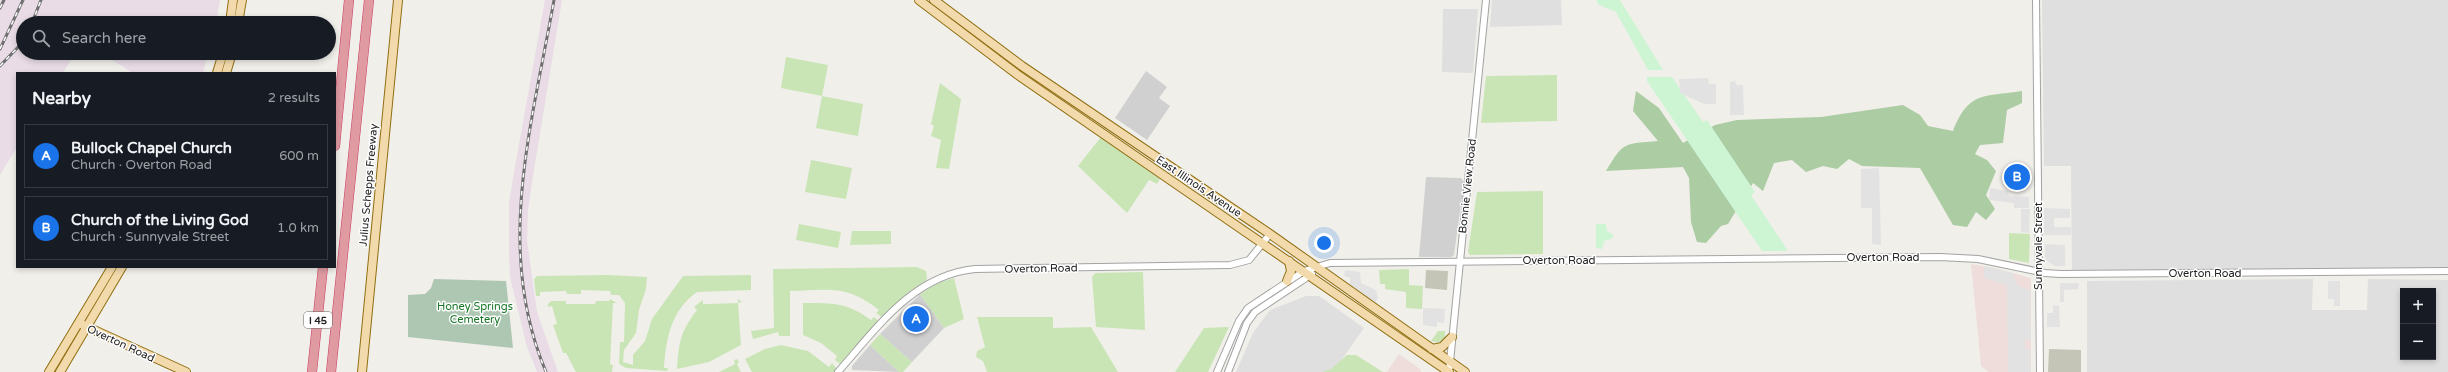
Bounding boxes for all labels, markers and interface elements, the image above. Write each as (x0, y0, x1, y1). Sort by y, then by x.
search box (16, 16, 336, 60)
icon: search (30, 27, 52, 49)
text: Search here (62, 29, 146, 47)
text: Nearby (32, 88, 91, 109)
text: 2 results (268, 90, 320, 106)
street label: Julius Schepps Freeway (357, 123, 380, 247)
street label: Bonnie View Road (1456, 138, 1479, 234)
text: Bullock Chapel Church (71, 139, 232, 157)
text: A (41, 148, 51, 164)
text: 600 m (279, 148, 319, 164)
street label: East Illinois Avenue (1154, 153, 1244, 220)
text: Church · Overton Road (71, 157, 212, 173)
pin: B (2004, 162, 2030, 192)
street label: Sunnyvale Street (2032, 202, 2045, 290)
text: Church of the Living God (71, 211, 249, 229)
text: B (41, 220, 51, 236)
text: 1.0 km (277, 220, 319, 236)
text: Church · Sunnyvale Street (71, 229, 229, 245)
your location (1314, 233, 1334, 253)
street label: Overton Road (1846, 251, 1920, 264)
street label: Overton Road (1522, 254, 1596, 267)
street label: Overton Road (1004, 261, 1078, 276)
street label: Overton Road (2168, 267, 2242, 280)
map controls (2400, 288, 2436, 360)
button: + (2400, 288, 2436, 324)
park label: Honey Springs Cemetery (437, 300, 513, 326)
pin: A (903, 304, 929, 334)
road number: I 45 (304, 312, 332, 328)
street label: Overton Road (85, 322, 157, 365)
button: − (2400, 324, 2436, 360)

